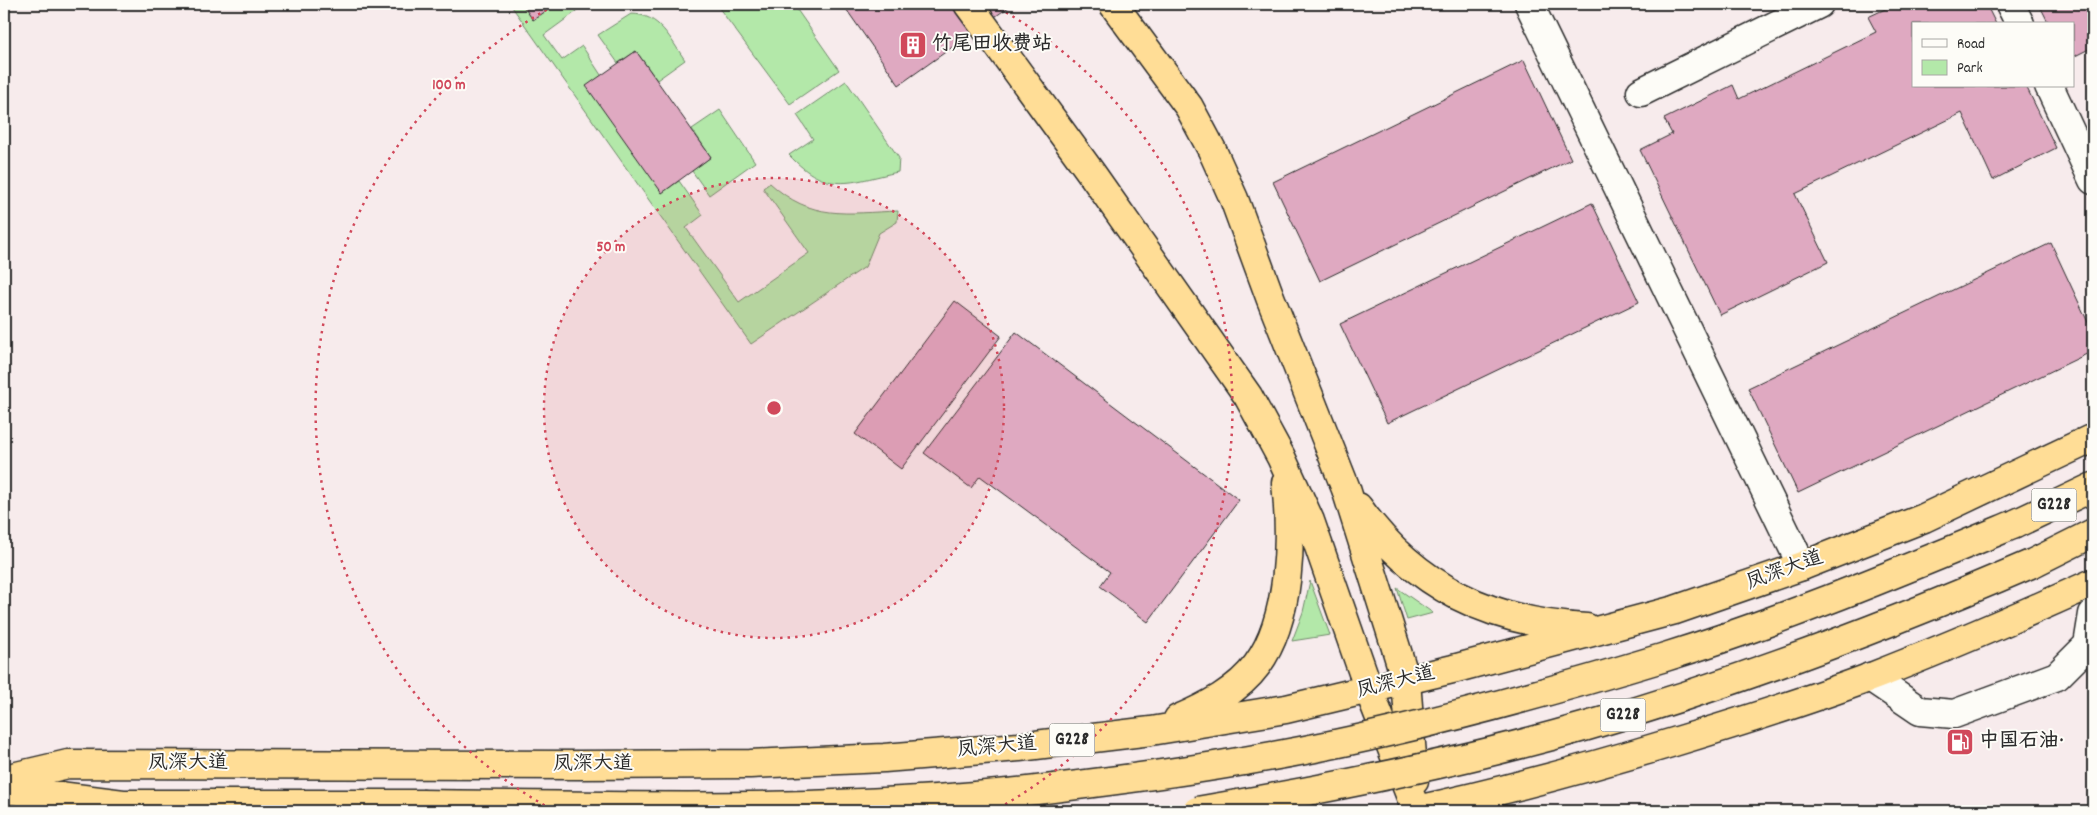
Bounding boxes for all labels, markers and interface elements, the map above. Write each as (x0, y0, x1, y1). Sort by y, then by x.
legend (1912, 22, 2074, 88)
building icon: 竹尾田收费站 (898, 30, 928, 60)
place label: 竹尾田收费站 (932, 31, 1052, 59)
text: Road (1957, 34, 1985, 56)
text: Park (1957, 58, 1983, 80)
text: 100 m (432, 75, 466, 97)
text: 50 m (597, 237, 625, 259)
centre of rings (765, 399, 783, 417)
road number: G228 (2032, 488, 2076, 522)
street label: 凤深大道 (1743, 544, 1827, 598)
street label: 凤深大道 (1354, 660, 1438, 706)
road number: G228 (1600, 698, 1646, 732)
road number: G228 (1050, 724, 1094, 756)
fuel station icon: 中国石油· (1945, 727, 1975, 757)
place label: 中国石油· (1979, 728, 2064, 756)
street label: 凤深大道 (956, 731, 1038, 765)
street label: 凤深大道 (148, 750, 228, 778)
street label: 凤深大道 (553, 751, 633, 779)

